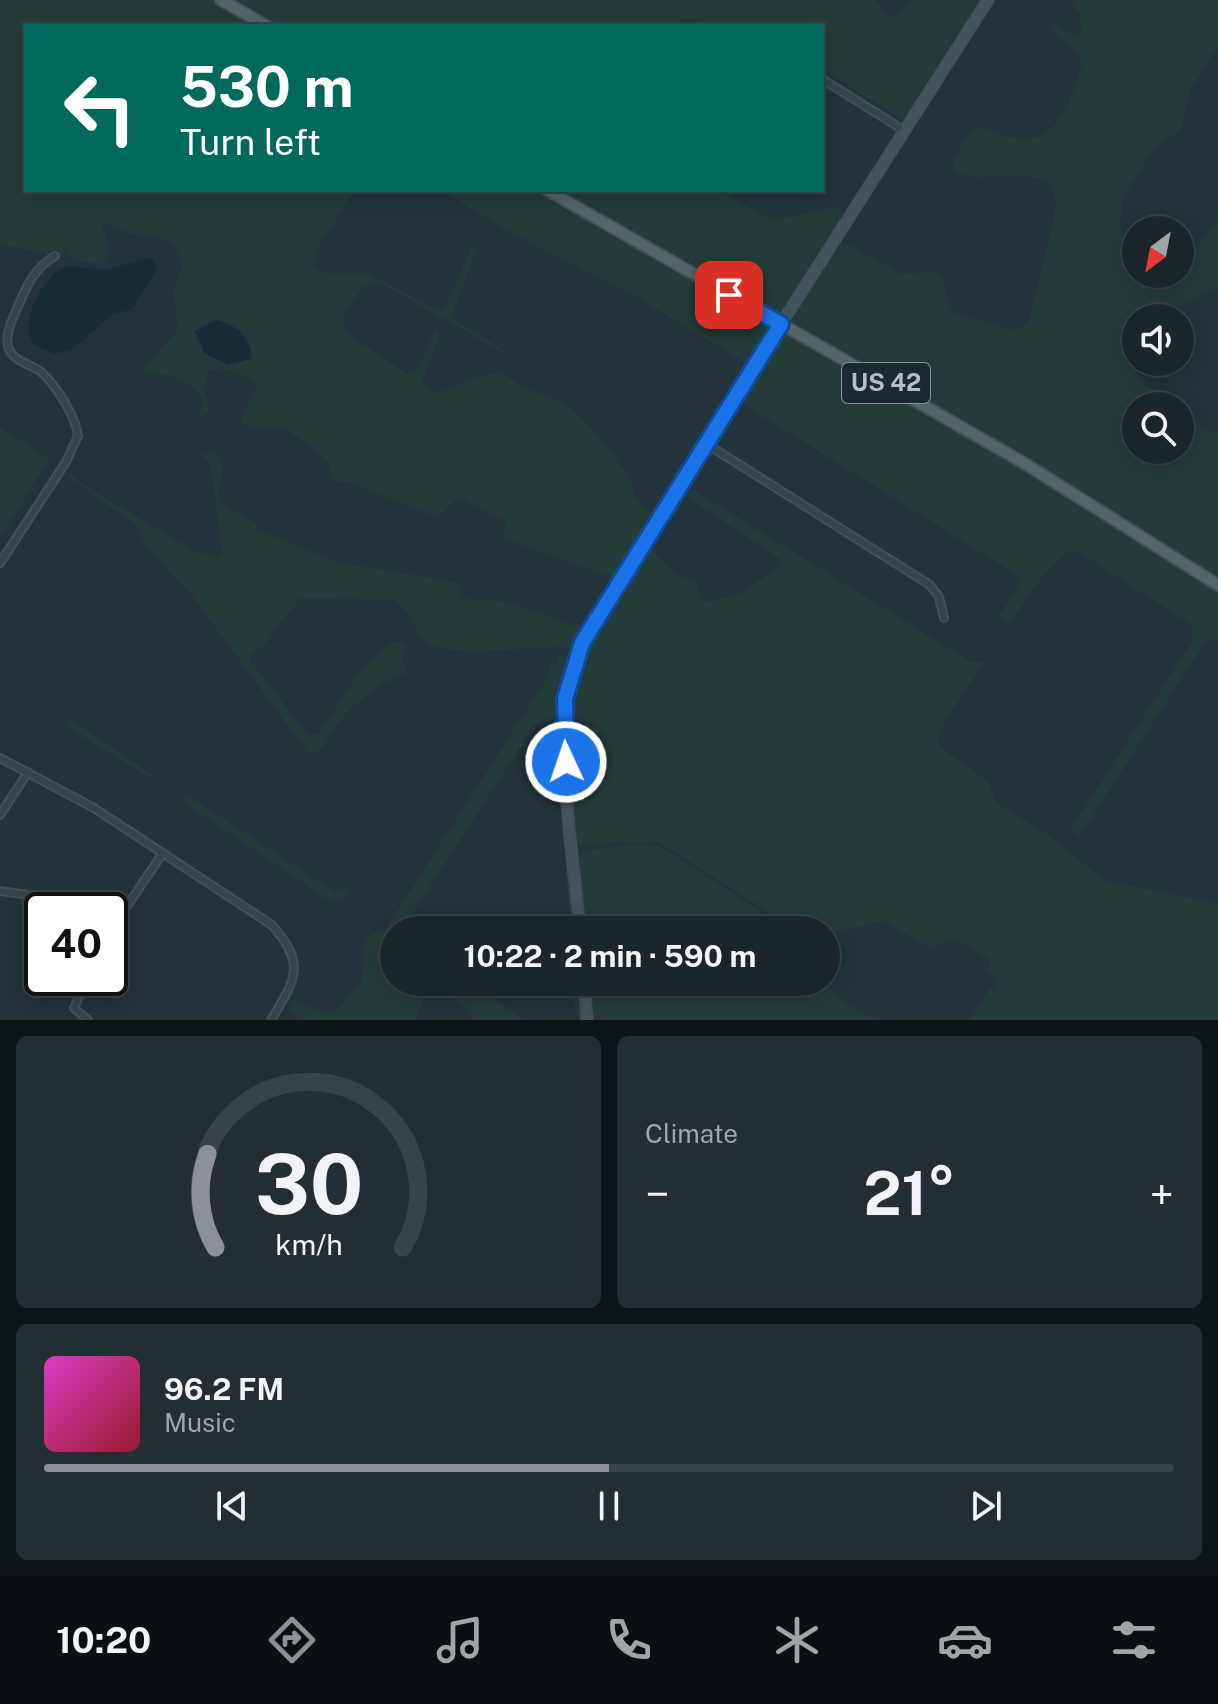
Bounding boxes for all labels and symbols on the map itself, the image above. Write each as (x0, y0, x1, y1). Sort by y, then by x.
north arrow (1122, 216, 1194, 288)
pin (695, 261, 763, 329)
road number: US 42 (842, 363, 930, 403)
position arrow (524, 720, 608, 804)
speed limit sign: 40 (24, 892, 128, 996)

